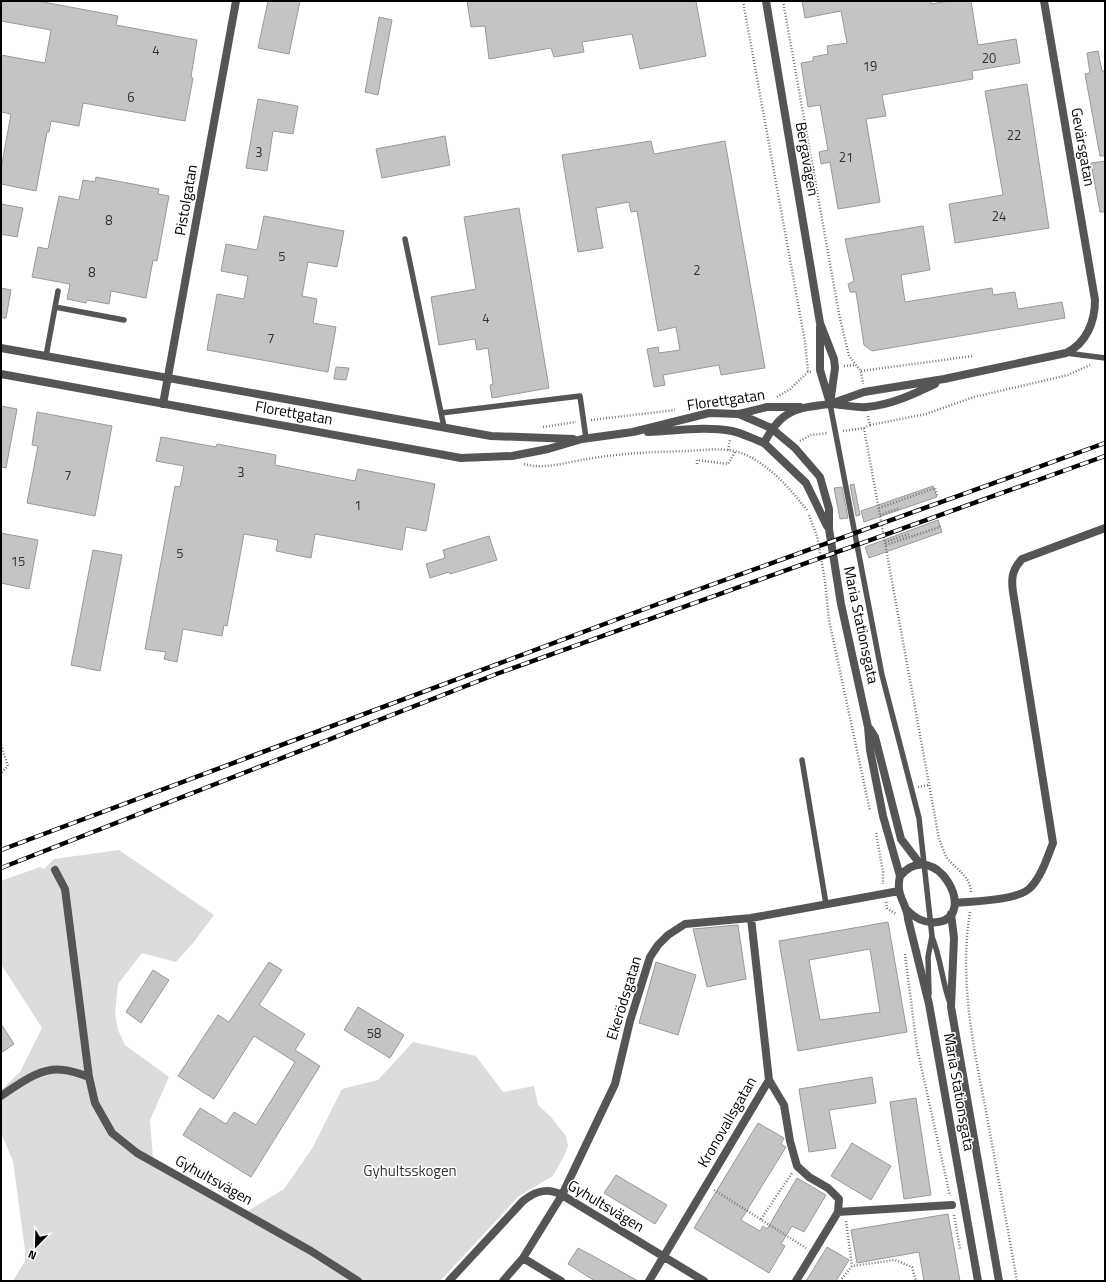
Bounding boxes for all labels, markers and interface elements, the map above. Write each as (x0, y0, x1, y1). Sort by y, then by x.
house number: 4 (152, 40, 160, 60)
house number: 20 (982, 48, 996, 68)
house number: 19 (863, 56, 877, 76)
house number: 6 (127, 87, 135, 107)
street label: Gevärsgatan (1065, 106, 1102, 188)
street label: Bergavägen (790, 120, 825, 198)
house number: 22 (1007, 125, 1021, 145)
house number: 3 (255, 142, 263, 162)
house number: 21 (839, 147, 853, 167)
street label: Pistolgatan (168, 163, 203, 237)
house number: 24 (992, 206, 1006, 226)
house number: 8 (105, 210, 113, 230)
house number: 5 (278, 246, 286, 266)
house number: 2 (693, 260, 701, 280)
house number: 8 (88, 262, 96, 282)
house number: 4 (482, 308, 490, 328)
house number: 7 (267, 328, 275, 348)
street label: Florettgatan (685, 383, 766, 416)
street label: Florettgatan (253, 394, 335, 431)
house number: 3 (237, 462, 245, 482)
house number: 7 (64, 465, 72, 485)
house number: 1 (354, 495, 362, 515)
house number: 5 (176, 543, 184, 563)
house number: 15 (11, 551, 25, 571)
street label: Maria Stationsgata (838, 564, 885, 686)
street label: Ekerödsgatan (600, 953, 647, 1043)
house number: 58 (367, 1023, 381, 1043)
street label: Maria Stationsgata (938, 1031, 981, 1153)
street label: Kronovallsgatan (691, 1072, 762, 1172)
street label: Gyhultsvägen (171, 1149, 257, 1210)
park label: Gyhultsskogen (363, 1159, 457, 1182)
street label: Gyhultsvägen (563, 1174, 649, 1238)
north arrow (16, 1226, 56, 1266)
text: N (25, 1246, 39, 1264)

